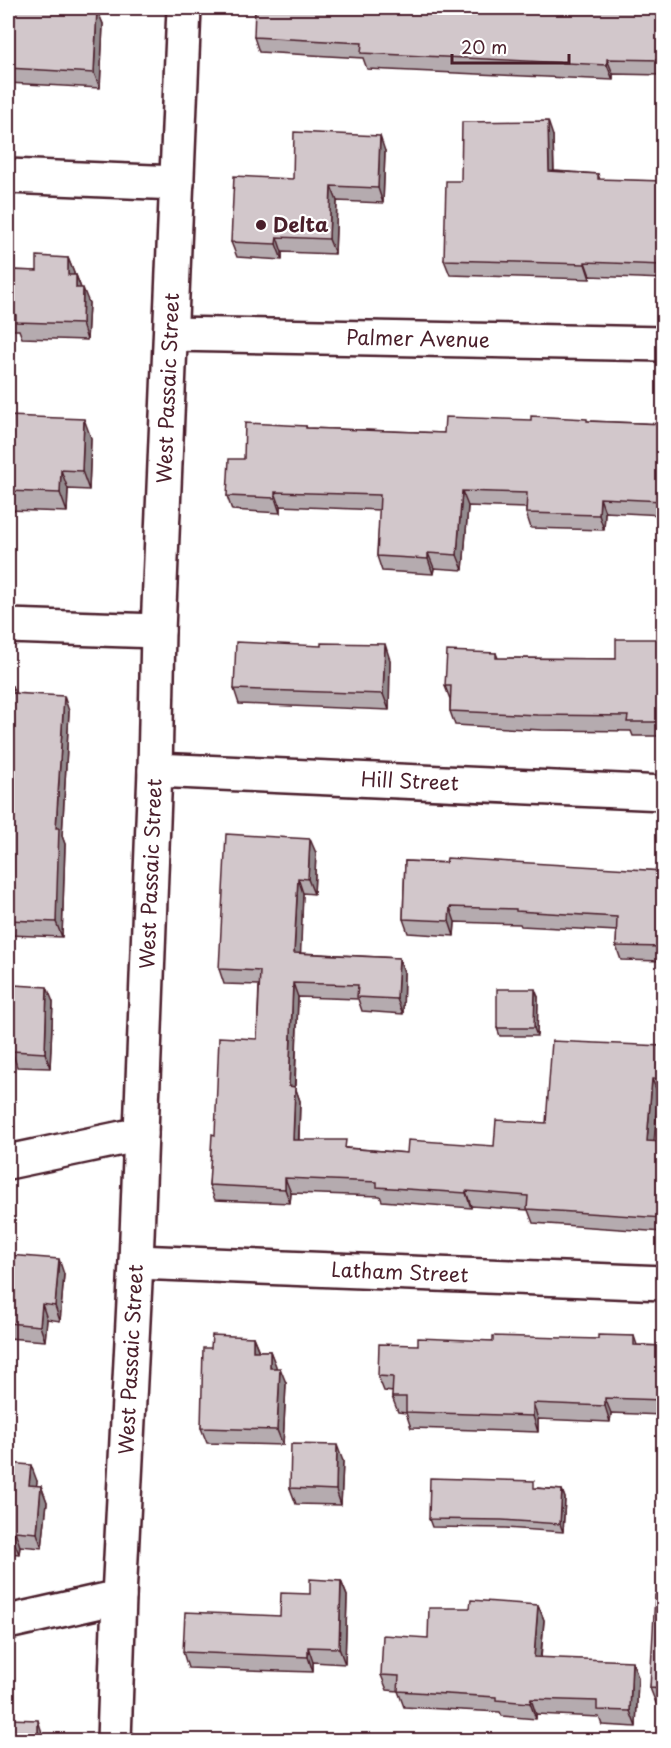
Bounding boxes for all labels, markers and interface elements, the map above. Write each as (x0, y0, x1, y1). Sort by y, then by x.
scale bar (452, 27, 569, 65)
text: 20 m (461, 33, 507, 60)
place label: Delta (273, 209, 329, 239)
marker: Delta (254, 218, 268, 232)
street label: West Passaic Street (148, 292, 186, 484)
street label: Palmer Avenue (346, 322, 490, 354)
street label: Hill Street (360, 763, 459, 798)
street label: West Passaic Street (131, 778, 169, 970)
street label: Latham Street (331, 1254, 469, 1289)
street label: West Passaic Street (110, 1263, 150, 1455)

